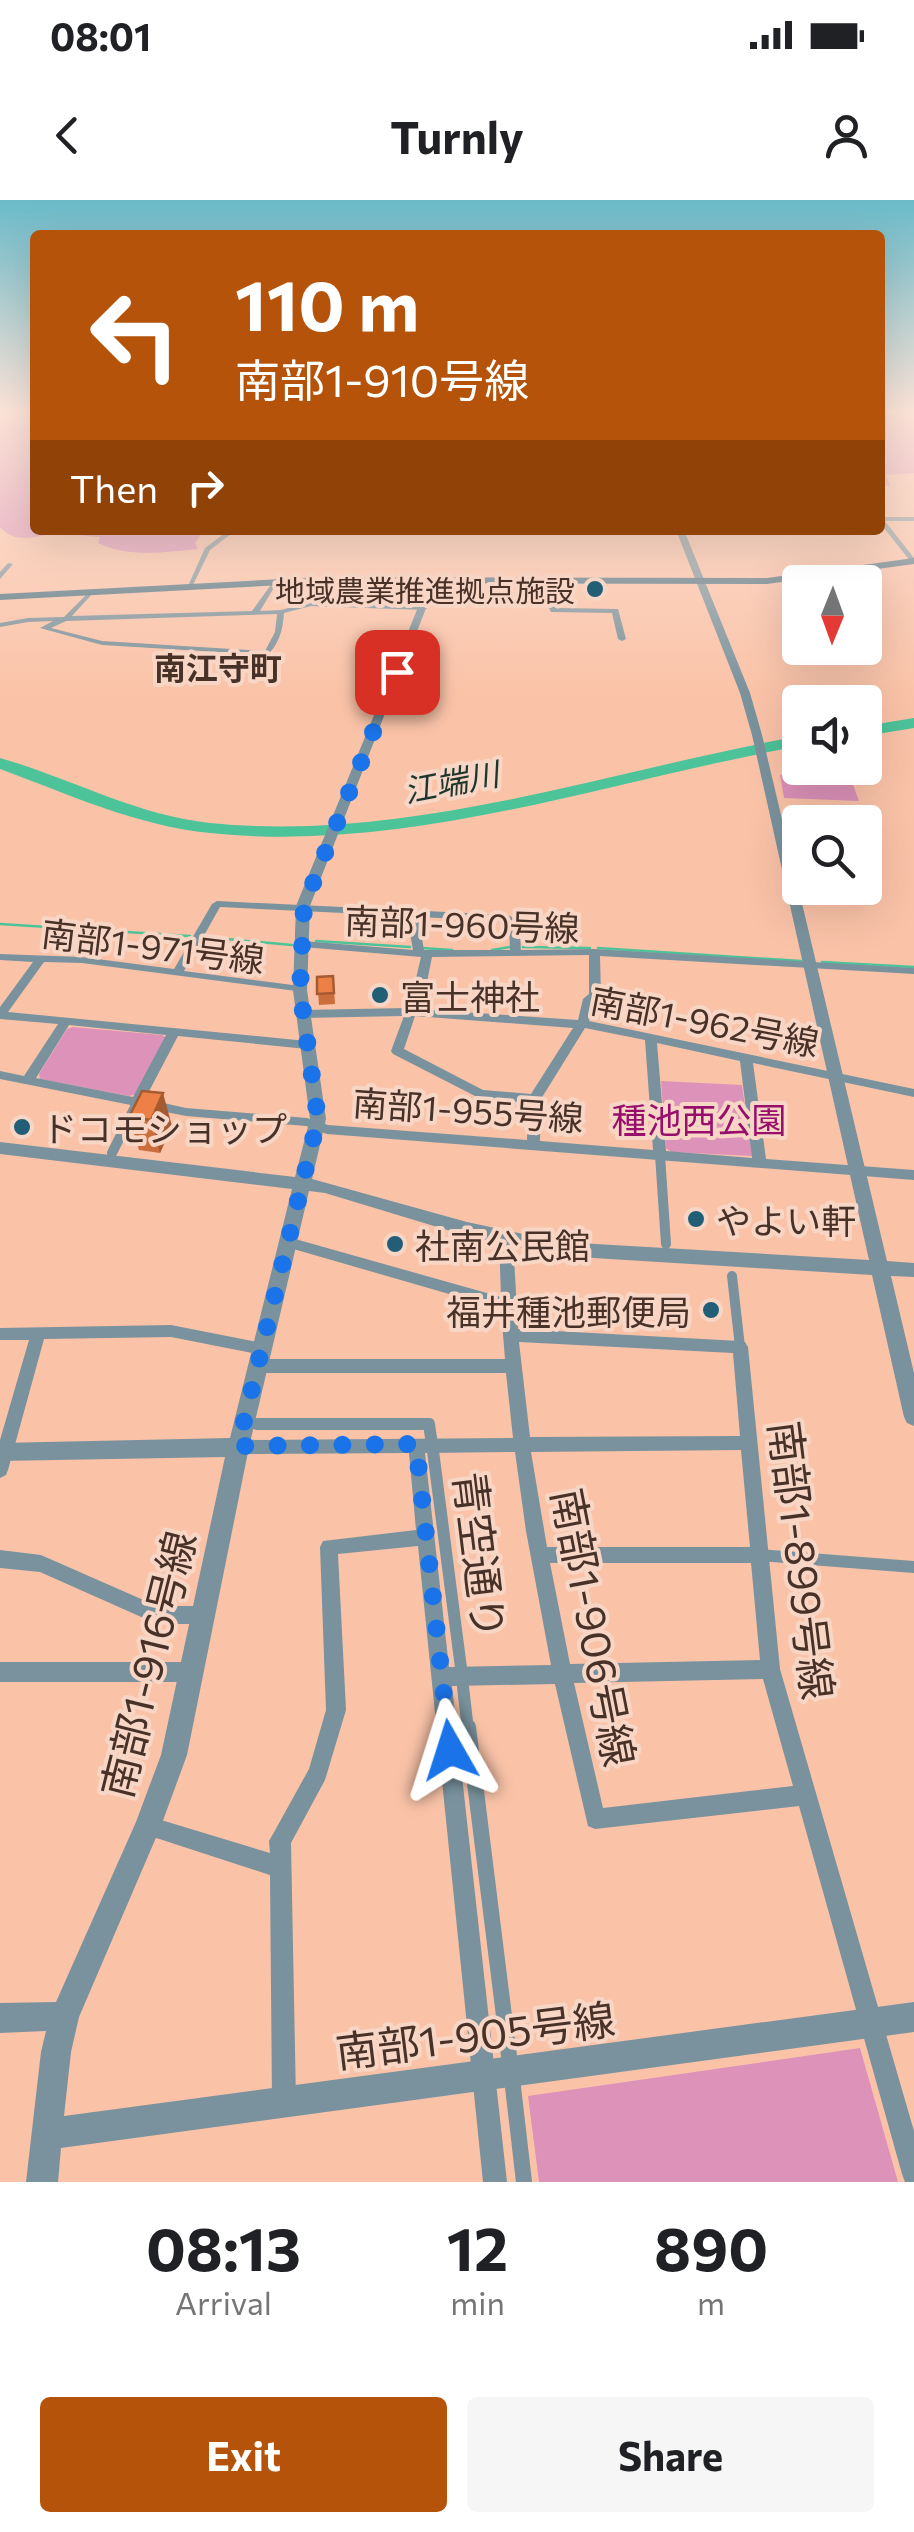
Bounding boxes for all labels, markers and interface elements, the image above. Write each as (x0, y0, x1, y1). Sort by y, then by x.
text: 08:01 (50, 12, 151, 59)
icon: back (40, 108, 95, 163)
text: Turnly (390, 108, 524, 163)
icon: person (819, 108, 874, 163)
text: 110 m (235, 260, 419, 345)
icon: left (70, 270, 200, 400)
text: 南部1-910号線 (235, 351, 529, 406)
icon: right (178, 460, 233, 515)
text: Then (70, 464, 158, 511)
north arrow (782, 565, 882, 665)
map controls (782, 565, 882, 905)
place label: 地域農業推進拠点施設 (275, 571, 575, 608)
marker: 地域農業推進拠点施設 (584, 578, 606, 600)
pin (355, 630, 440, 715)
icon: arrive (370, 645, 425, 700)
district label: 南江守町 (154, 647, 282, 687)
button: sound (782, 685, 882, 785)
water label: 江端川 (400, 752, 505, 810)
button: search (782, 805, 882, 905)
street label: 南部1-960号線 (344, 897, 580, 949)
street label: 南部1-971号線 (39, 910, 267, 980)
place label: 富士神社 (400, 974, 540, 1017)
street label: 南部1-962号線 (587, 977, 823, 1063)
marker: 富士神社 (369, 984, 391, 1006)
street label: 南部1-955号線 (351, 1079, 585, 1139)
park label: 種池西公園 (611, 1097, 787, 1140)
place label: ドコモショップ (42, 1106, 287, 1149)
marker: ドコモショップ (11, 1116, 33, 1138)
place label: やよい軒 (716, 1198, 856, 1241)
marker: やよい軒 (685, 1208, 707, 1230)
place label: 社南公民館 (415, 1223, 590, 1266)
marker: 社南公民館 (384, 1233, 406, 1255)
place label: 福井種池郵便局 (446, 1289, 691, 1332)
marker: 福井種池郵便局 (700, 1299, 722, 1321)
street label: 南部1-899号線 (760, 1418, 846, 1702)
street label: 青空通り (445, 1468, 517, 1642)
street label: 南部1-906号線 (543, 1484, 647, 1770)
street label: 南部1-916号線 (89, 1525, 205, 1803)
position arrow (398, 1698, 502, 1802)
street label: 南部1-905号線 (333, 1991, 617, 2077)
text: 08:13 (146, 2210, 301, 2283)
text: 12 (447, 2210, 508, 2283)
text: 890 (654, 2210, 768, 2283)
text: Arrival (175, 2282, 272, 2322)
text: min (450, 2282, 505, 2322)
text: m (697, 2282, 725, 2322)
button: Exit (40, 2397, 447, 2512)
button: Share (467, 2397, 874, 2512)

